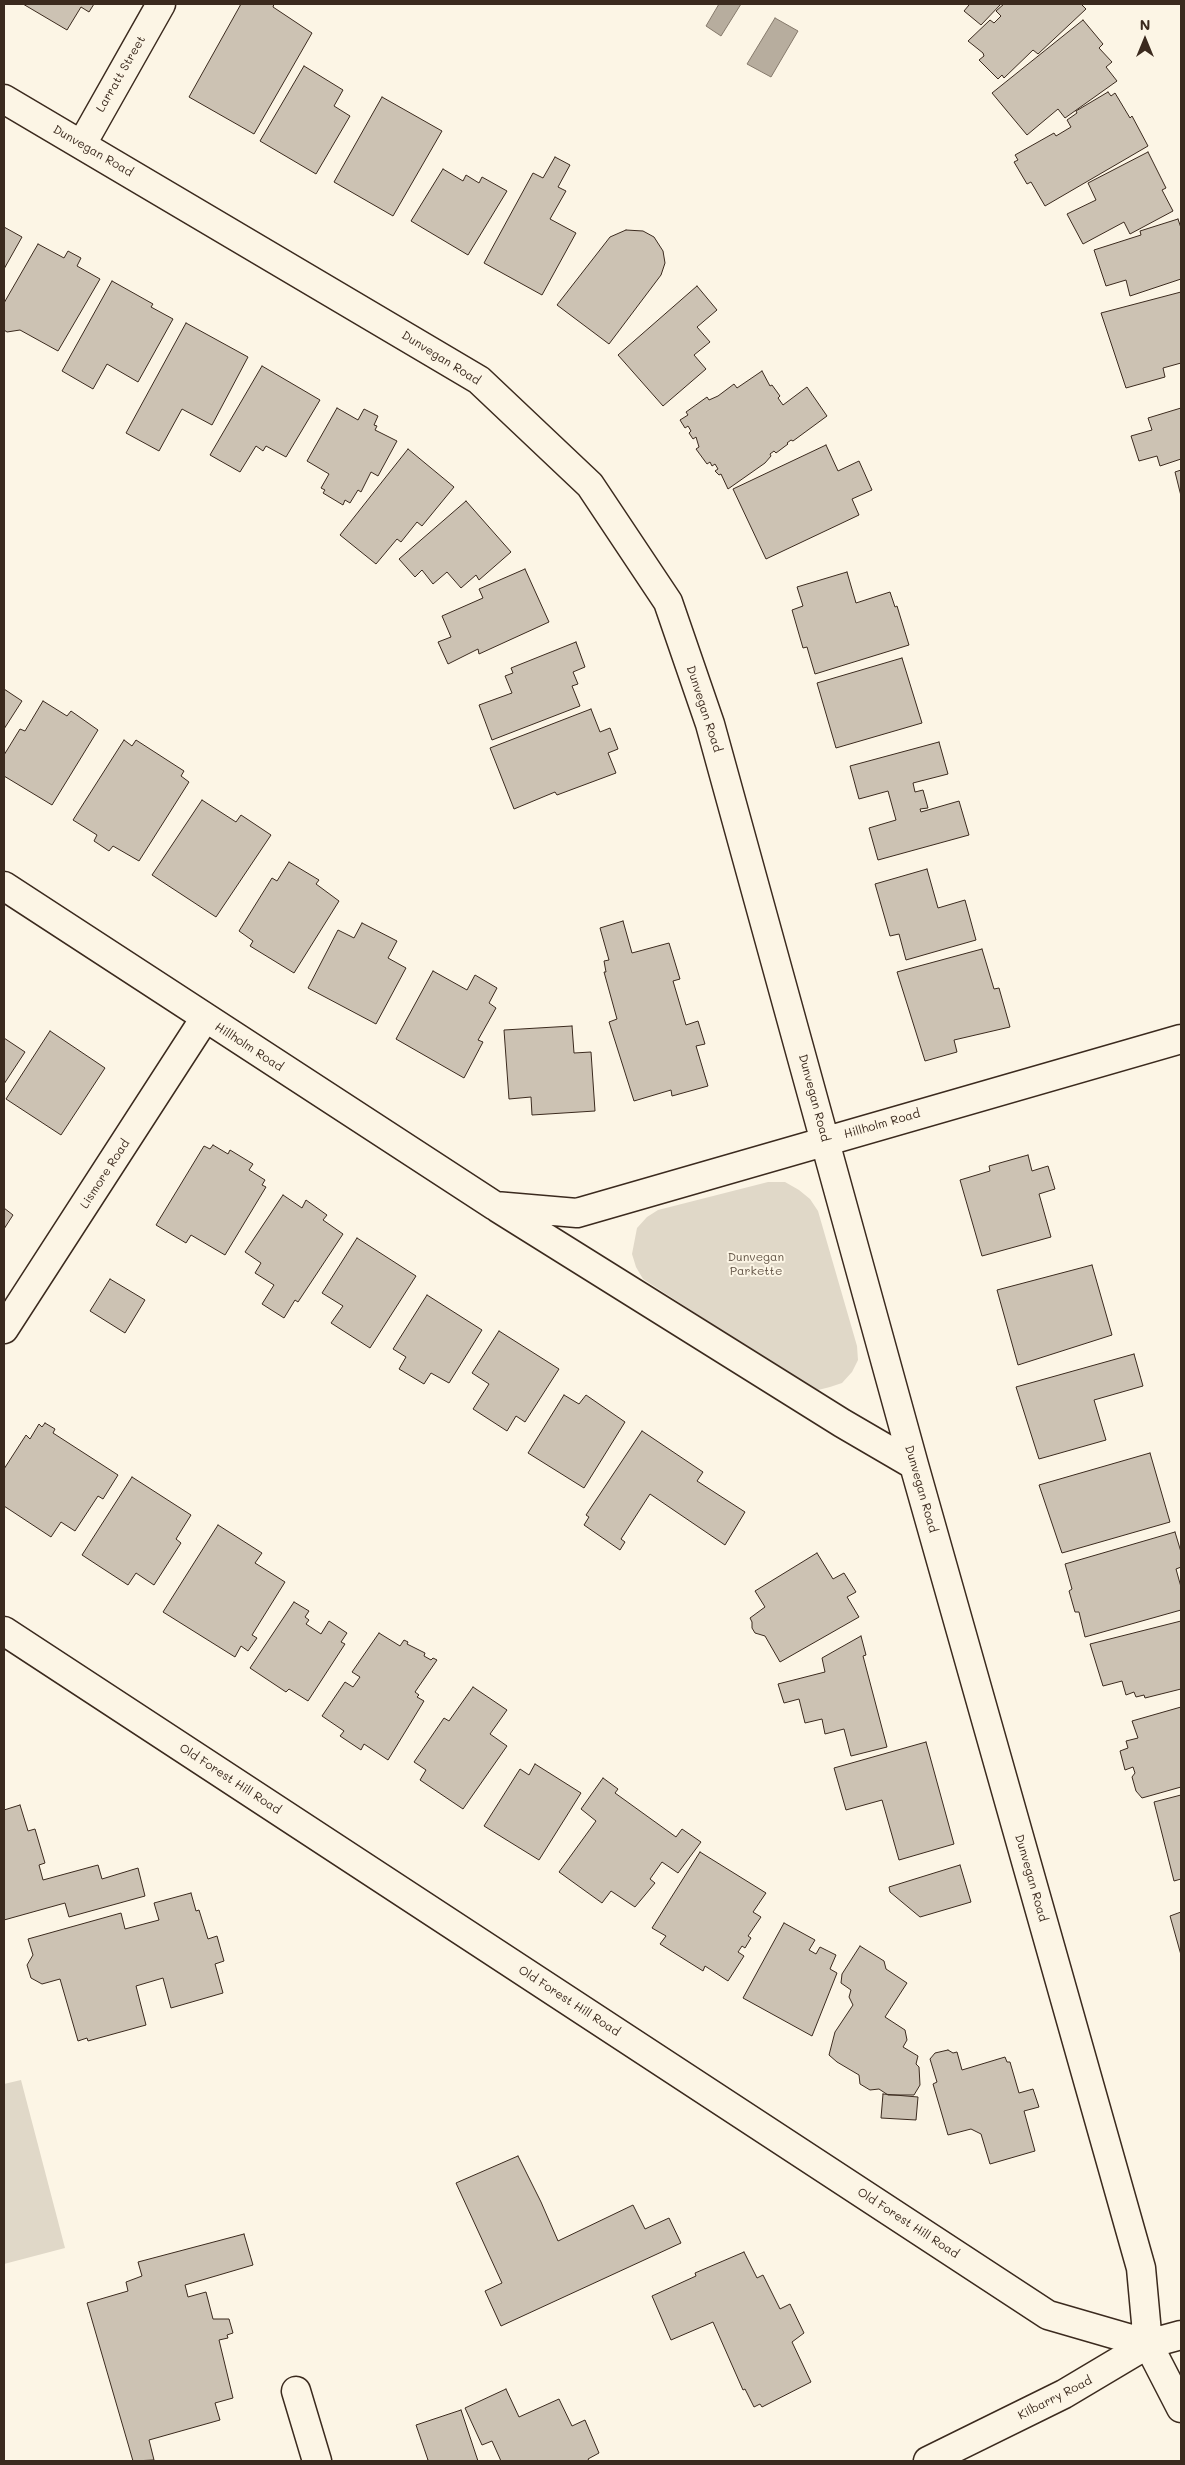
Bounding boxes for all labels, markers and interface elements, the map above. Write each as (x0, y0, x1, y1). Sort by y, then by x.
north arrow (1120, 15, 1170, 65)
text: N (1140, 15, 1150, 34)
street label: Larratt Street (93, 33, 149, 115)
street label: Dunvegan Road (50, 122, 136, 180)
street label: Dunvegan Road (399, 328, 483, 388)
street label: Dunvegan Road (683, 664, 725, 754)
street label: Hillholm Road (212, 1020, 286, 1074)
street label: Dunvegan Road (795, 1053, 833, 1143)
street label: Hillholm Road (842, 1106, 922, 1142)
street label: Lismore Road (77, 1137, 133, 1211)
park label: Dunvegan Parkette (728, 1250, 784, 1278)
street label: Dunvegan Road (902, 1444, 940, 1534)
street label: Old Forest Hill Road (177, 1741, 283, 1817)
street label: Dunvegan Road (1012, 1833, 1050, 1923)
street label: Old Forest Hill Road (516, 1963, 622, 2039)
street label: Old Forest Hill Road (855, 2185, 961, 2261)
street label: Kilbarry Road (1016, 2373, 1094, 2423)

